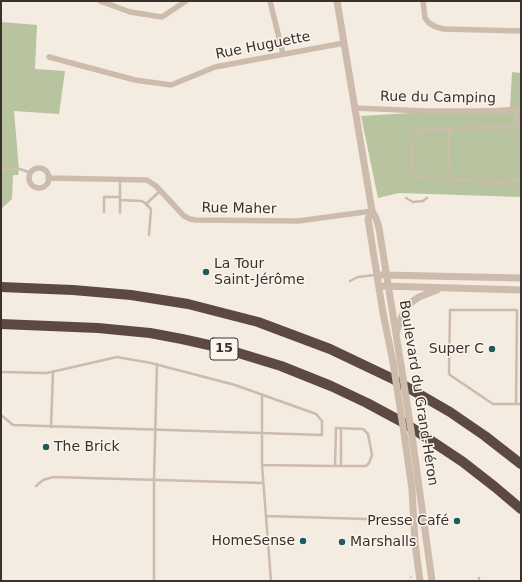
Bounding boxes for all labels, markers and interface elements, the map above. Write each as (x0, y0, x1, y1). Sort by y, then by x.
street label: Rue Huguette (214, 29, 312, 63)
street label: Rue du Camping (380, 89, 496, 107)
street label: Rue Maher (201, 200, 277, 218)
place label: La Tour Saint-Jérôme (214, 256, 305, 288)
marker: La Tour Saint-Jérôme (201, 267, 211, 277)
street label: Boulevard du Grand-Héron (395, 299, 441, 487)
road number: 15 (210, 338, 238, 360)
place label: Super C (429, 341, 484, 357)
marker: Super C (487, 344, 497, 354)
place label: The Brick (54, 439, 120, 455)
marker: The Brick (41, 442, 51, 452)
place label: Presse Café (367, 513, 449, 529)
marker: Presse Café (452, 516, 462, 526)
place label: HomeSense (211, 533, 295, 549)
place label: Marshalls (350, 534, 416, 550)
marker: HomeSense (298, 536, 308, 546)
marker: Marshalls (337, 537, 347, 547)

